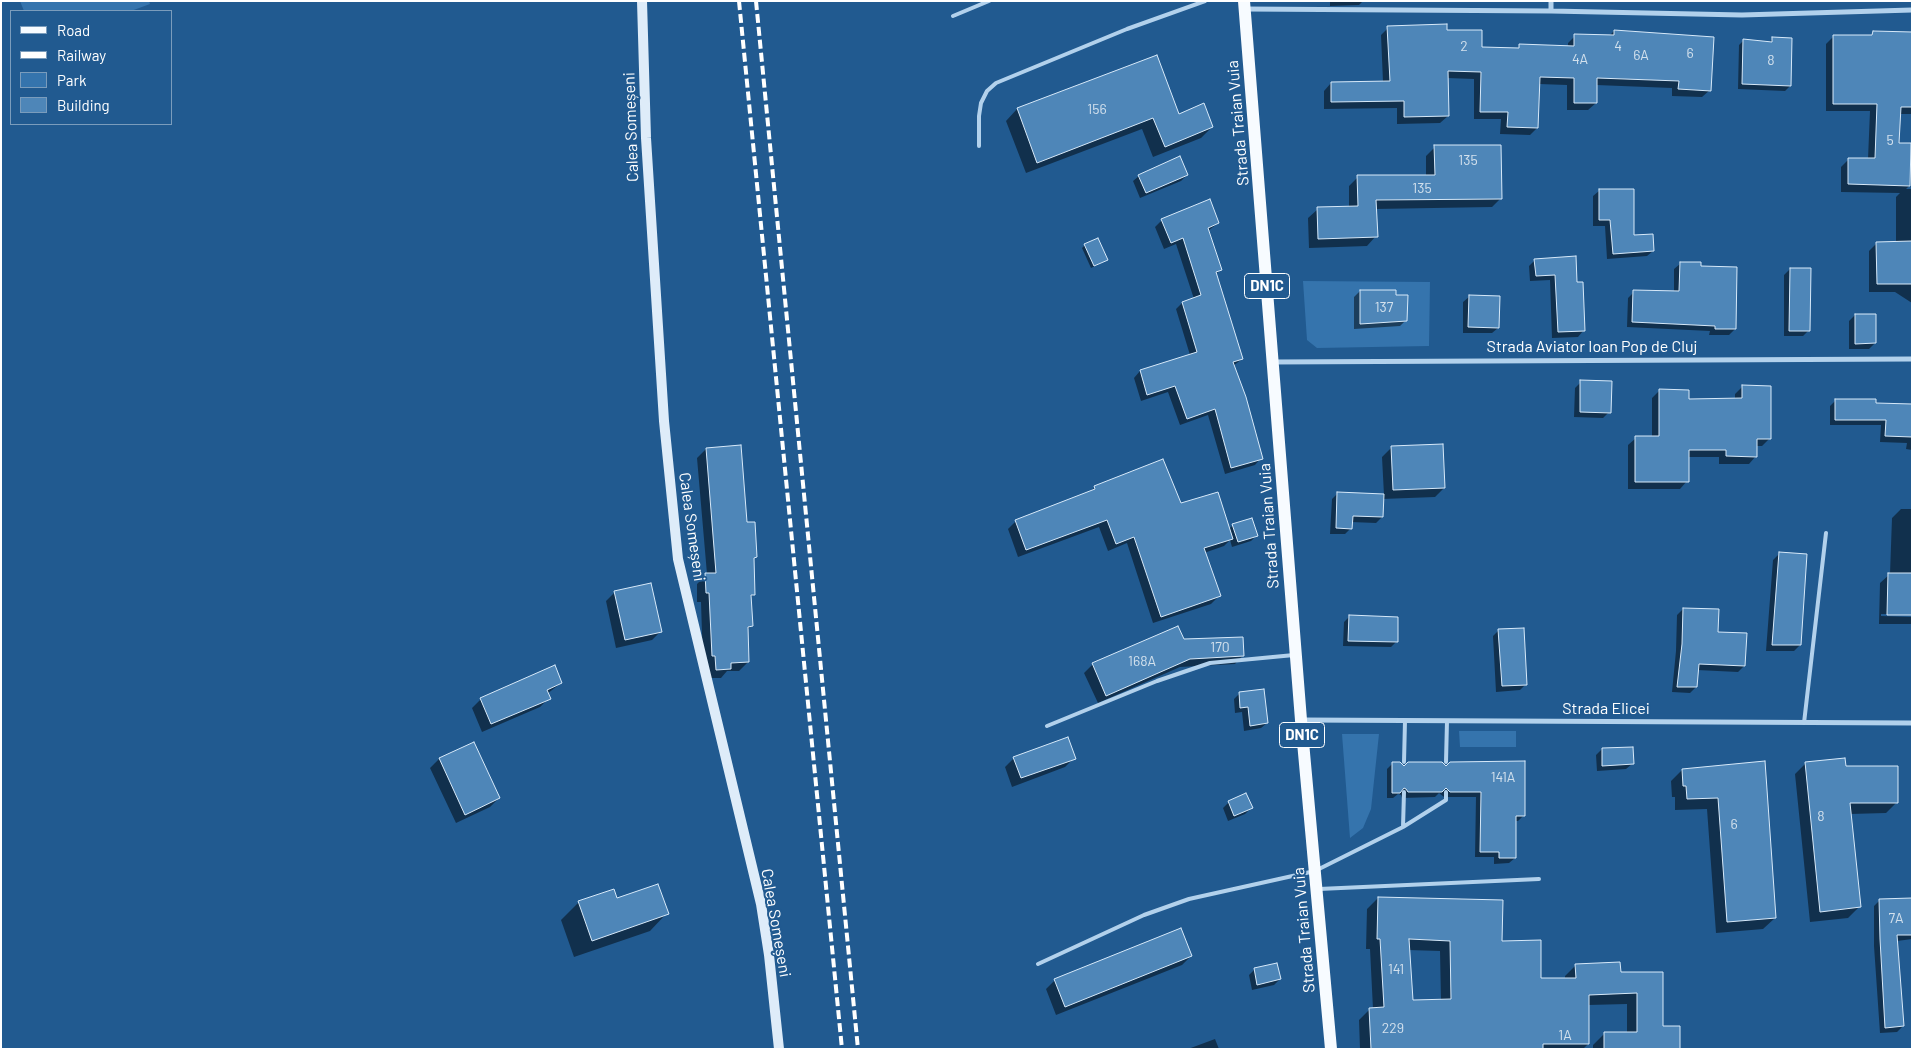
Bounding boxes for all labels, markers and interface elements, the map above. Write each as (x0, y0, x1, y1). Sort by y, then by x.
legend (10, 10, 172, 125)
text: Road (57, 21, 90, 39)
house number: 2 (1460, 38, 1468, 54)
house number: 4 (1614, 38, 1622, 54)
house number: 6 (1686, 45, 1694, 61)
text: Railway (57, 46, 106, 64)
house number: 6A (1633, 47, 1649, 63)
house number: 4A (1572, 51, 1588, 67)
house number: 8 (1767, 52, 1775, 68)
street label: Strada Traian Vuia (1223, 60, 1253, 186)
text: Park (57, 71, 86, 89)
street label: Calea Someșeni (619, 72, 643, 182)
text: Building (57, 96, 110, 114)
house number: 156 (1087, 101, 1107, 117)
house number: 5 (1886, 132, 1894, 148)
house number: 135 (1458, 152, 1478, 168)
house number: 135 (1412, 180, 1432, 196)
road number: DN1C (1244, 274, 1290, 298)
house number: 137 (1375, 299, 1393, 315)
street label: Strada Aviator Ioan Pop de Cluj (1487, 337, 1697, 357)
street label: Strada Traian Vuia (1255, 463, 1283, 589)
street label: Calea Someșeni (675, 471, 709, 583)
house number: 170 (1210, 639, 1230, 655)
house number: 168A (1128, 653, 1156, 669)
street label: Strada Elicei (1562, 699, 1650, 719)
road number: DN1C (1280, 722, 1324, 748)
house number: 141A (1491, 769, 1515, 785)
house number: 8 (1817, 808, 1825, 824)
house number: 6 (1730, 816, 1738, 832)
street label: Calea Someșeni (757, 867, 795, 979)
street label: Strada Traian Vuia (1289, 867, 1319, 993)
house number: 7A (1888, 910, 1904, 926)
house number: 141 (1388, 961, 1404, 977)
house number: 229 (1382, 1020, 1404, 1036)
house number: 1A (1558, 1027, 1572, 1043)

